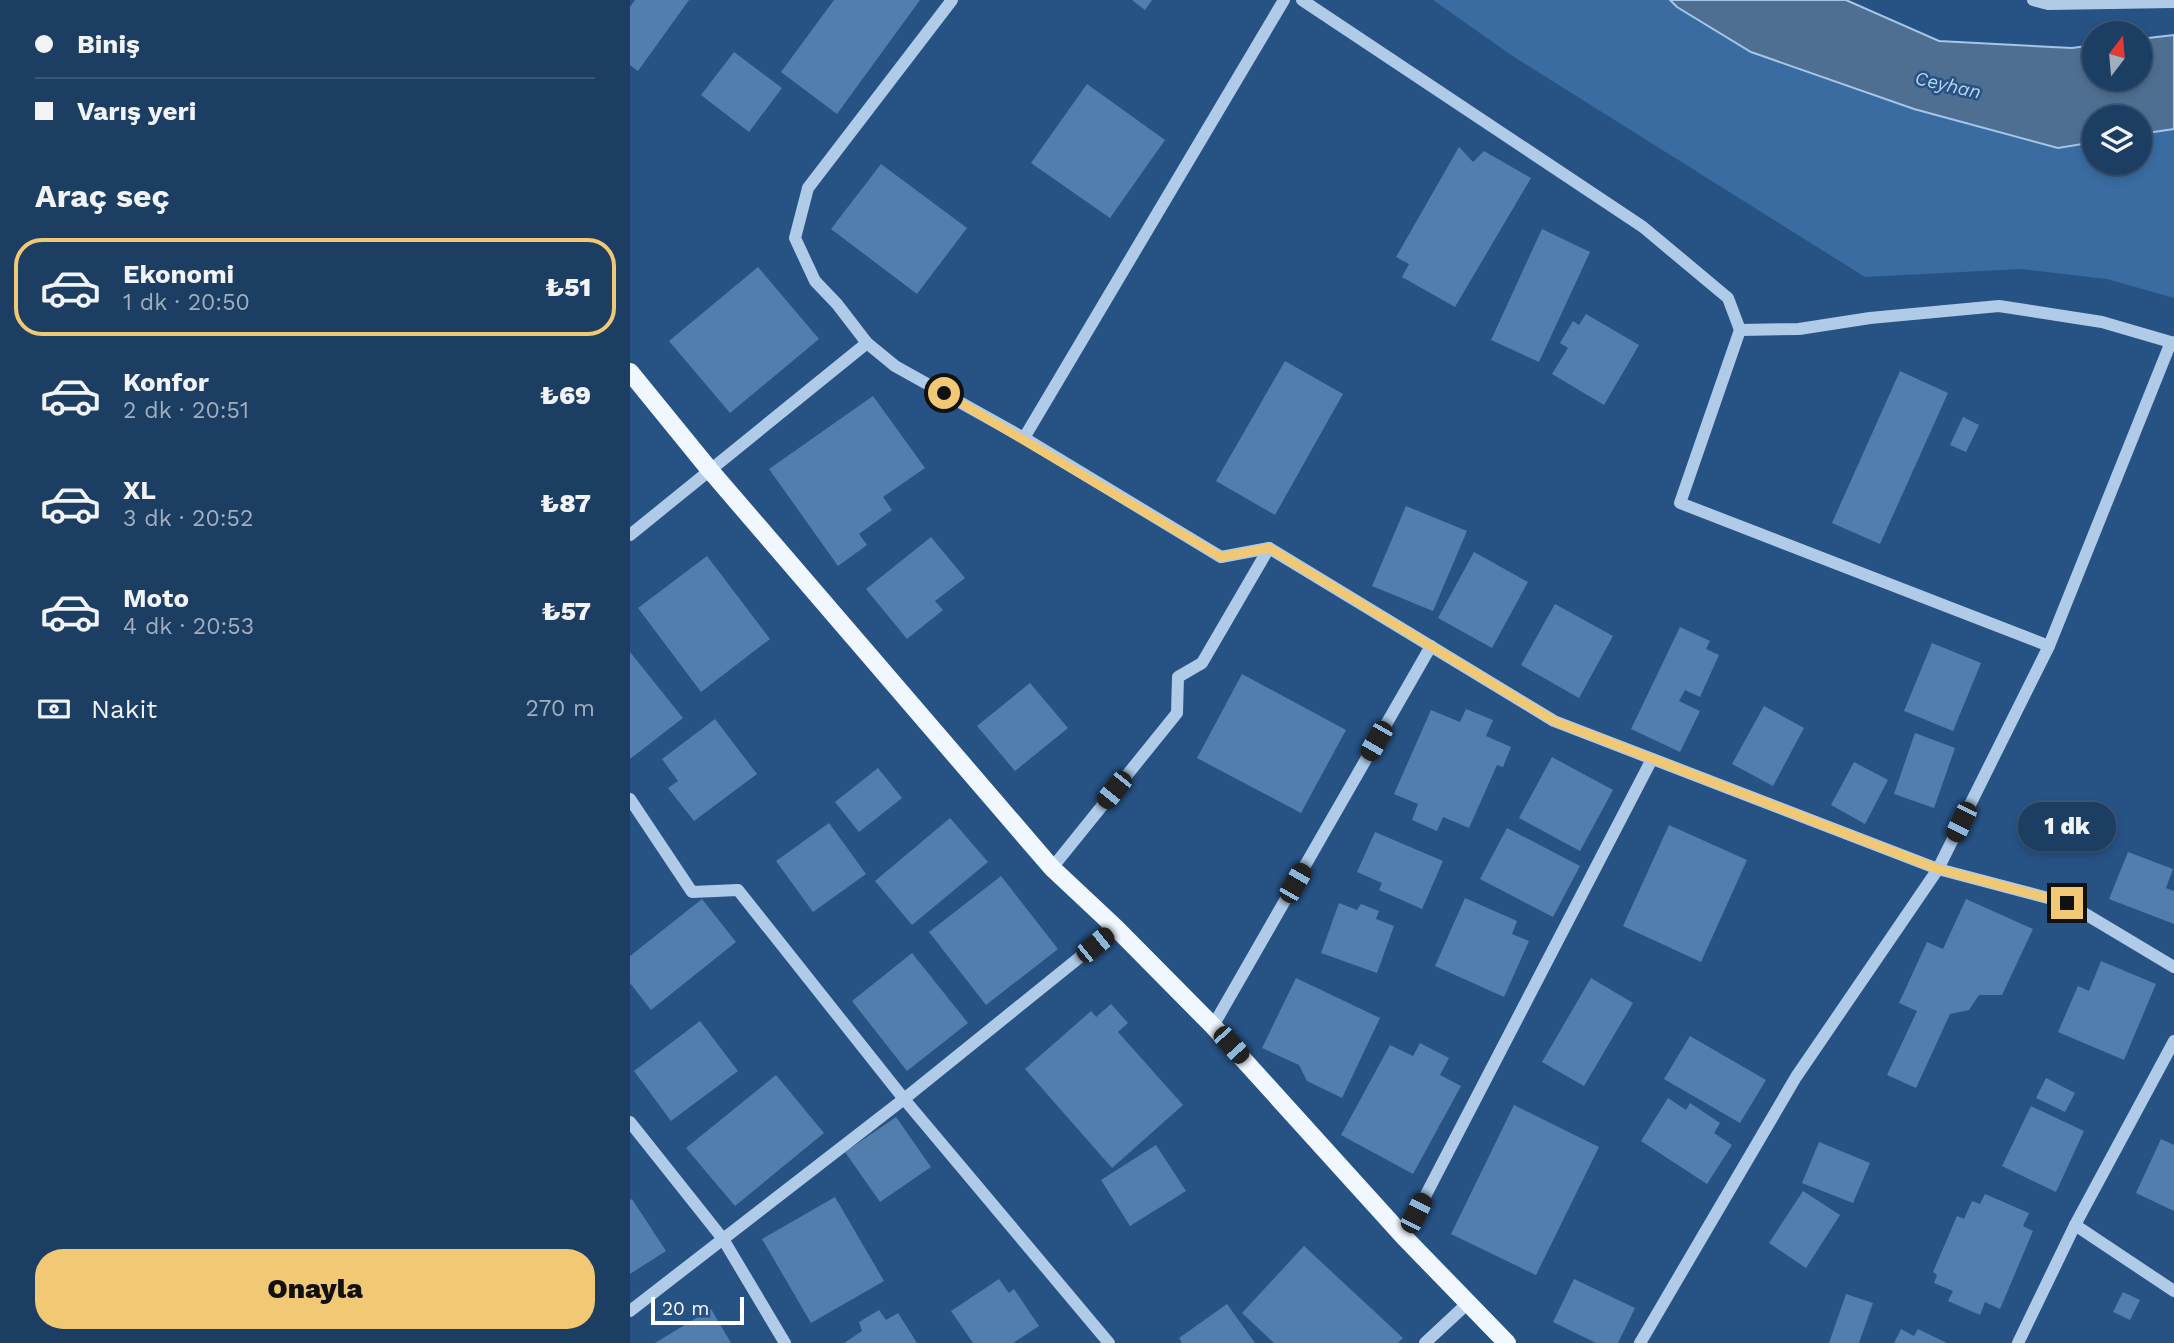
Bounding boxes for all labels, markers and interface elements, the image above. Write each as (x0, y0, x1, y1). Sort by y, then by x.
north arrow (2082, 21, 2152, 91)
map controls (2082, 21, 2152, 175)
text: Biniş (77, 29, 140, 59)
water label: Ceyhan (1913, 66, 1983, 104)
text: Varış yeri (77, 96, 196, 126)
button: layers (2082, 105, 2152, 175)
text: Araç seç (35, 177, 170, 215)
icon: car (39, 256, 102, 319)
text: Ekonomi (123, 259, 234, 289)
text: ₺51 (545, 272, 591, 302)
text: 1 dk · 20:50 (123, 289, 250, 316)
icon: car (39, 364, 102, 427)
text: Konfor (123, 367, 209, 397)
route start (928, 377, 960, 409)
text: ₺69 (540, 380, 591, 410)
text: 2 dk · 20:51 (123, 397, 249, 424)
icon: car (39, 472, 102, 535)
text: XL (123, 475, 156, 505)
text: ₺87 (540, 488, 591, 518)
text: 3 dk · 20:52 (123, 505, 253, 532)
icon: car (39, 580, 102, 643)
text: Moto (123, 583, 189, 613)
text: ₺57 (542, 596, 591, 626)
text: 4 dk · 20:53 (123, 613, 254, 640)
icon: cash (35, 690, 73, 728)
text: Nakit (91, 694, 157, 724)
text: 270 m (526, 695, 595, 722)
car (1357, 718, 1396, 764)
car (1093, 767, 1136, 813)
car (1943, 799, 1980, 845)
callout: 1 dk (2018, 802, 2116, 850)
text: 1 dk (2044, 813, 2090, 840)
car (1276, 860, 1315, 906)
route end (2051, 887, 2083, 919)
car (1073, 924, 1118, 966)
car (1210, 1022, 1253, 1068)
car (1398, 1190, 1435, 1236)
button: Onayla (35, 1249, 595, 1329)
scale bar (651, 1294, 744, 1326)
text: 20 m (662, 1297, 709, 1320)

